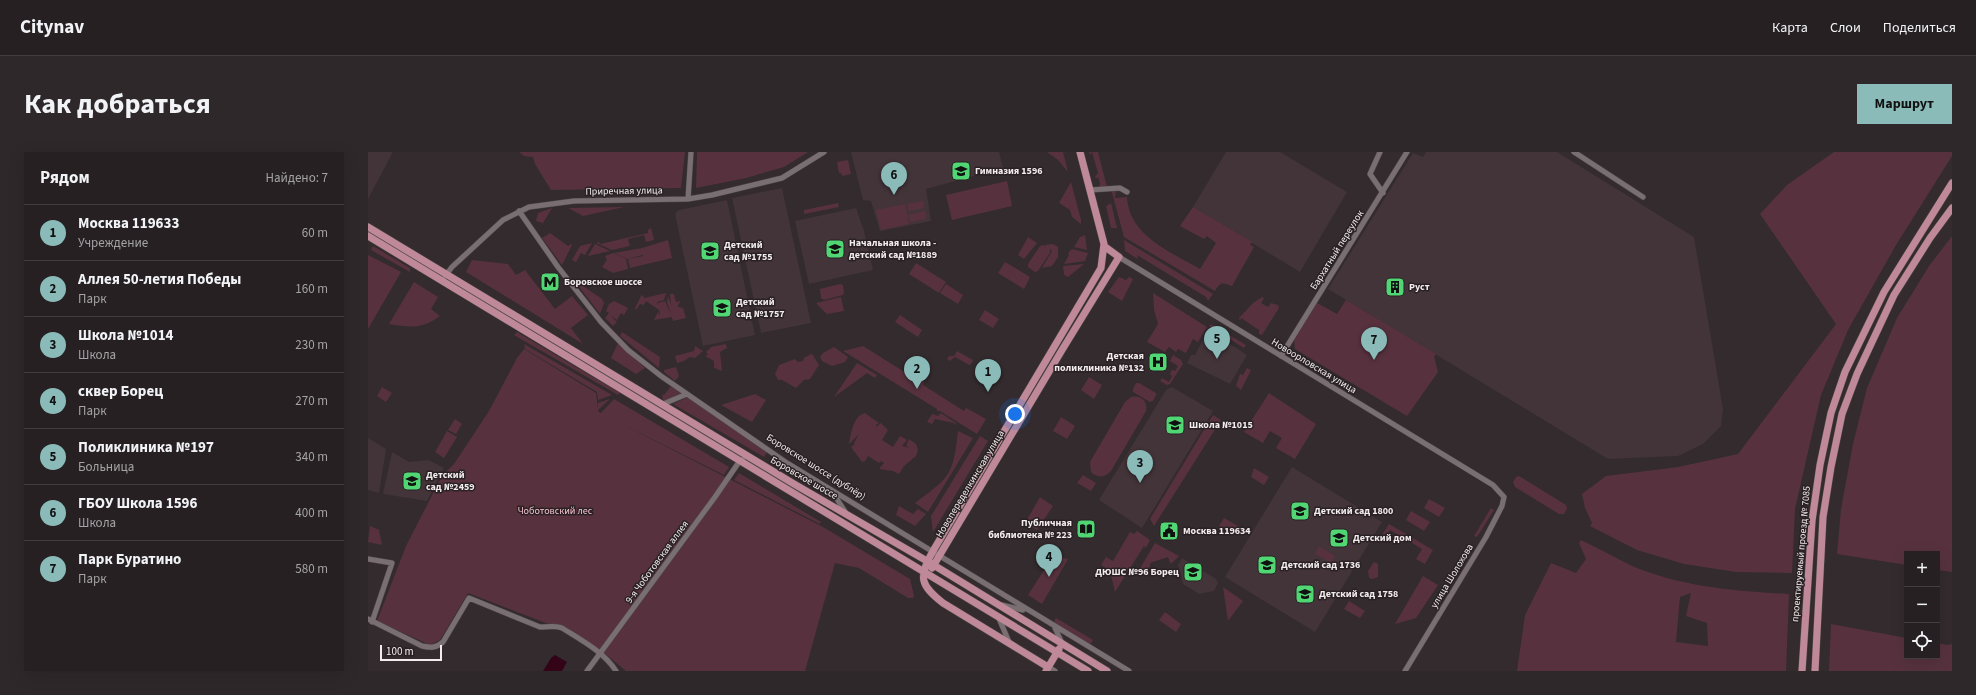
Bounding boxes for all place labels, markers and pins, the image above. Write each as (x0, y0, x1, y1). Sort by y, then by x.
school or university icon: Гимназия 1596 (950, 160, 972, 182)
pin: 6 (881, 162, 907, 195)
place label: Гимназия 1596 (975, 164, 1042, 178)
place label: Начальная школа - детский сад №1889 (849, 236, 937, 262)
place label: Детский сад №1755 (724, 238, 772, 264)
school or university icon: Начальная школа - детский сад №1889 (824, 238, 846, 260)
school or university icon: Детский сад №1755 (699, 240, 721, 262)
metro station icon: Боровское шоссе (539, 271, 561, 293)
place label: Боровское шоссе (564, 275, 642, 289)
building icon: Руст (1384, 276, 1406, 298)
place label: Руст (1409, 280, 1430, 294)
place label: Детский сад №1757 (736, 295, 784, 321)
school or university icon: Детский сад №1757 (711, 297, 733, 319)
pin: 5 (1204, 326, 1230, 359)
pin: 7 (1361, 327, 1387, 360)
place label: Детская поликлиника №132 (1054, 349, 1144, 375)
hospital icon: Детская поликлиника №132 (1147, 351, 1169, 373)
pin: 2 (904, 356, 930, 389)
pin: 1 (975, 359, 1001, 392)
school or university icon: Школа №1015 (1164, 414, 1186, 436)
place label: Школа №1015 (1189, 418, 1253, 432)
pin: 3 (1127, 450, 1153, 483)
place label: Детский сад №2459 (426, 468, 474, 494)
school or university icon: Детский сад №2459 (401, 470, 423, 492)
school or university icon: Детский сад 1800 (1289, 500, 1311, 522)
place label: Детский сад 1800 (1314, 504, 1393, 518)
place label: Публичная библиотека № 223 (988, 516, 1072, 542)
library icon: Публичная библиотека № 223 (1075, 518, 1097, 540)
public building icon: Москва 119634 (1158, 520, 1180, 542)
place label: Москва 119634 (1183, 524, 1251, 538)
school or university icon: Детский дом (1328, 527, 1350, 549)
place label: Детский дом (1353, 531, 1411, 545)
pin: 4 (1036, 544, 1062, 577)
school or university icon: Детский сад 1736 (1256, 554, 1278, 576)
place label: Детский сад 1736 (1281, 558, 1360, 572)
school or university icon: ДЮШС №96 Борец (1182, 561, 1204, 583)
place label: ДЮШС №96 Борец (1095, 565, 1179, 579)
school or university icon: Детский сад 1758 (1294, 583, 1316, 605)
place label: Детский сад 1758 (1319, 587, 1398, 601)

